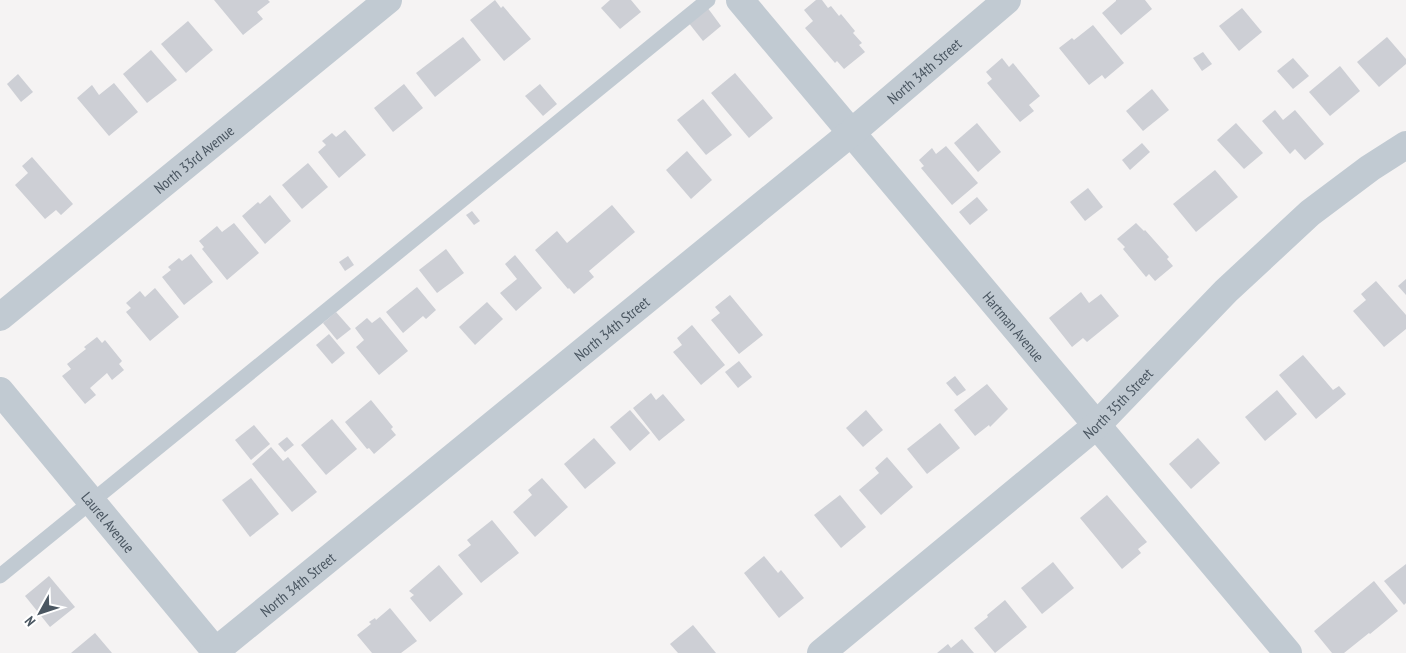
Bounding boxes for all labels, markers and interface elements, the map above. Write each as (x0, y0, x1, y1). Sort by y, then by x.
street label: North 34th Street (883, 34, 965, 108)
street label: North 33rd Avenue (150, 120, 238, 197)
street label: Hartman Avenue (979, 287, 1049, 365)
street label: North 34th Street (570, 292, 653, 365)
street label: North 35th Street (1079, 364, 1156, 442)
street label: Laurel Avenue (78, 488, 139, 556)
street label: North 34th Street (256, 548, 339, 620)
north arrow (15, 588, 65, 638)
text: N (21, 613, 39, 630)

